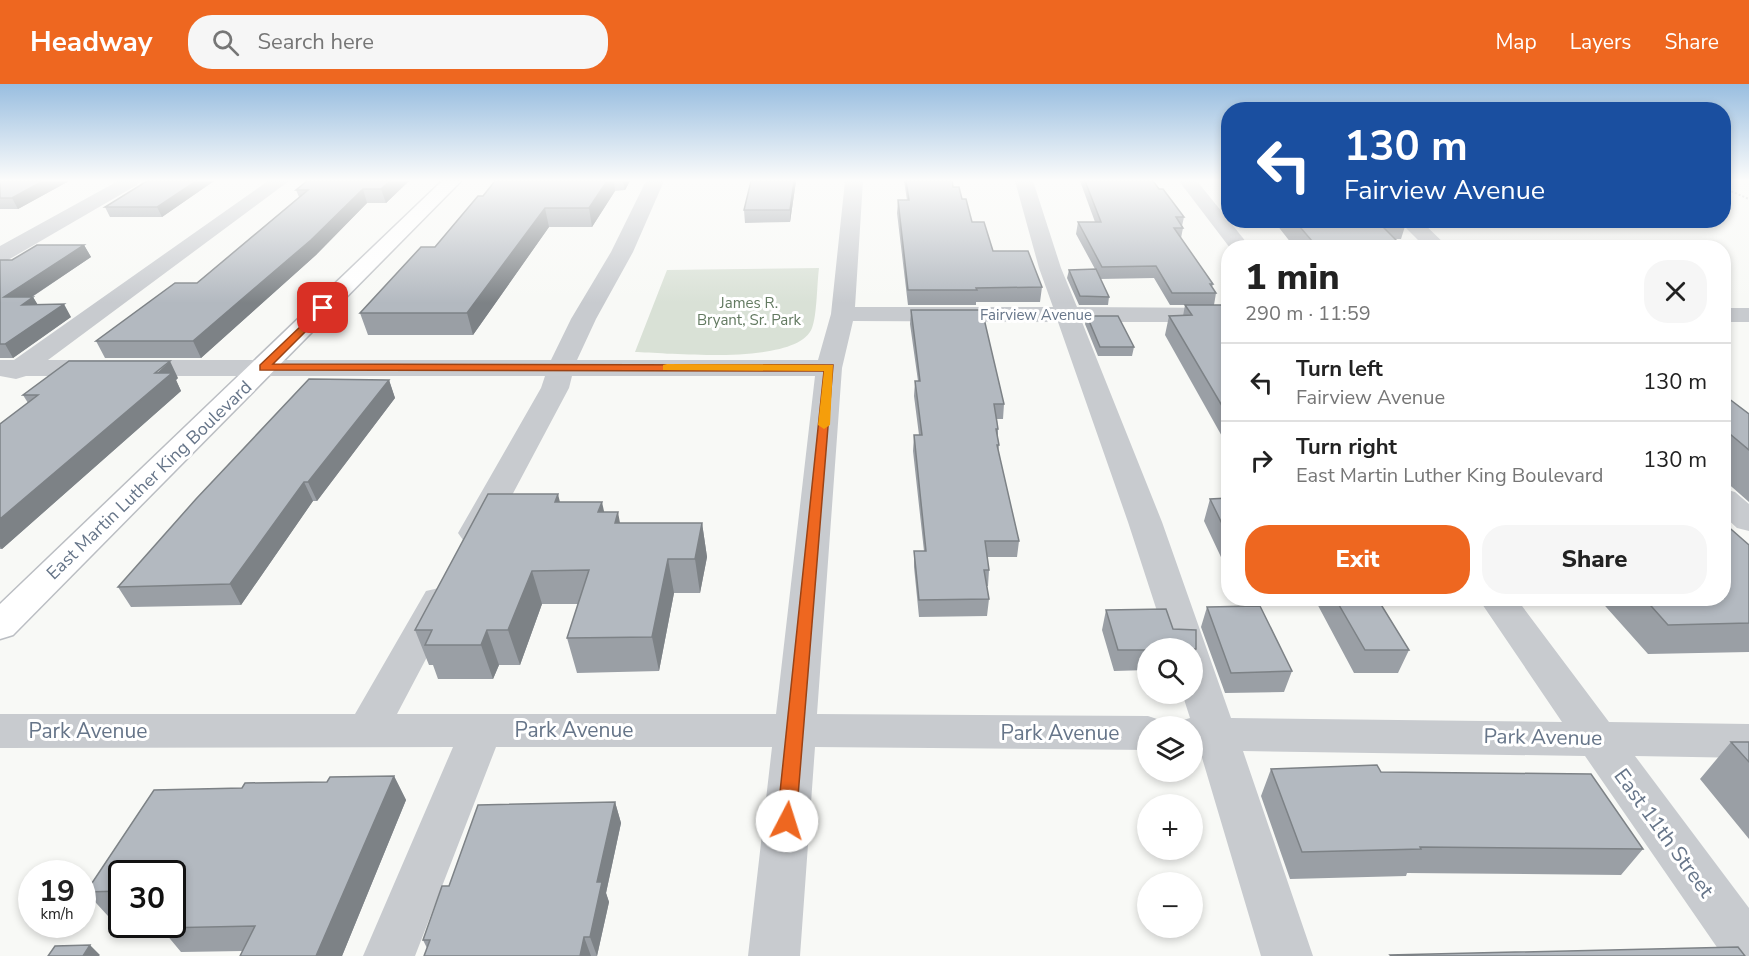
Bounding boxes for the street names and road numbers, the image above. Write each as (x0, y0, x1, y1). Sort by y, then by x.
street label: Fairview Avenue (980, 305, 1092, 325)
street label: East Martin Luther King Boulevard (41, 375, 257, 585)
street label: Park Avenue (515, 716, 633, 744)
street label: Park Avenue (29, 717, 147, 745)
street label: Park Avenue (1001, 719, 1119, 747)
street label: Park Avenue (1483, 722, 1603, 752)
street label: East 11th Street (1608, 763, 1721, 904)

